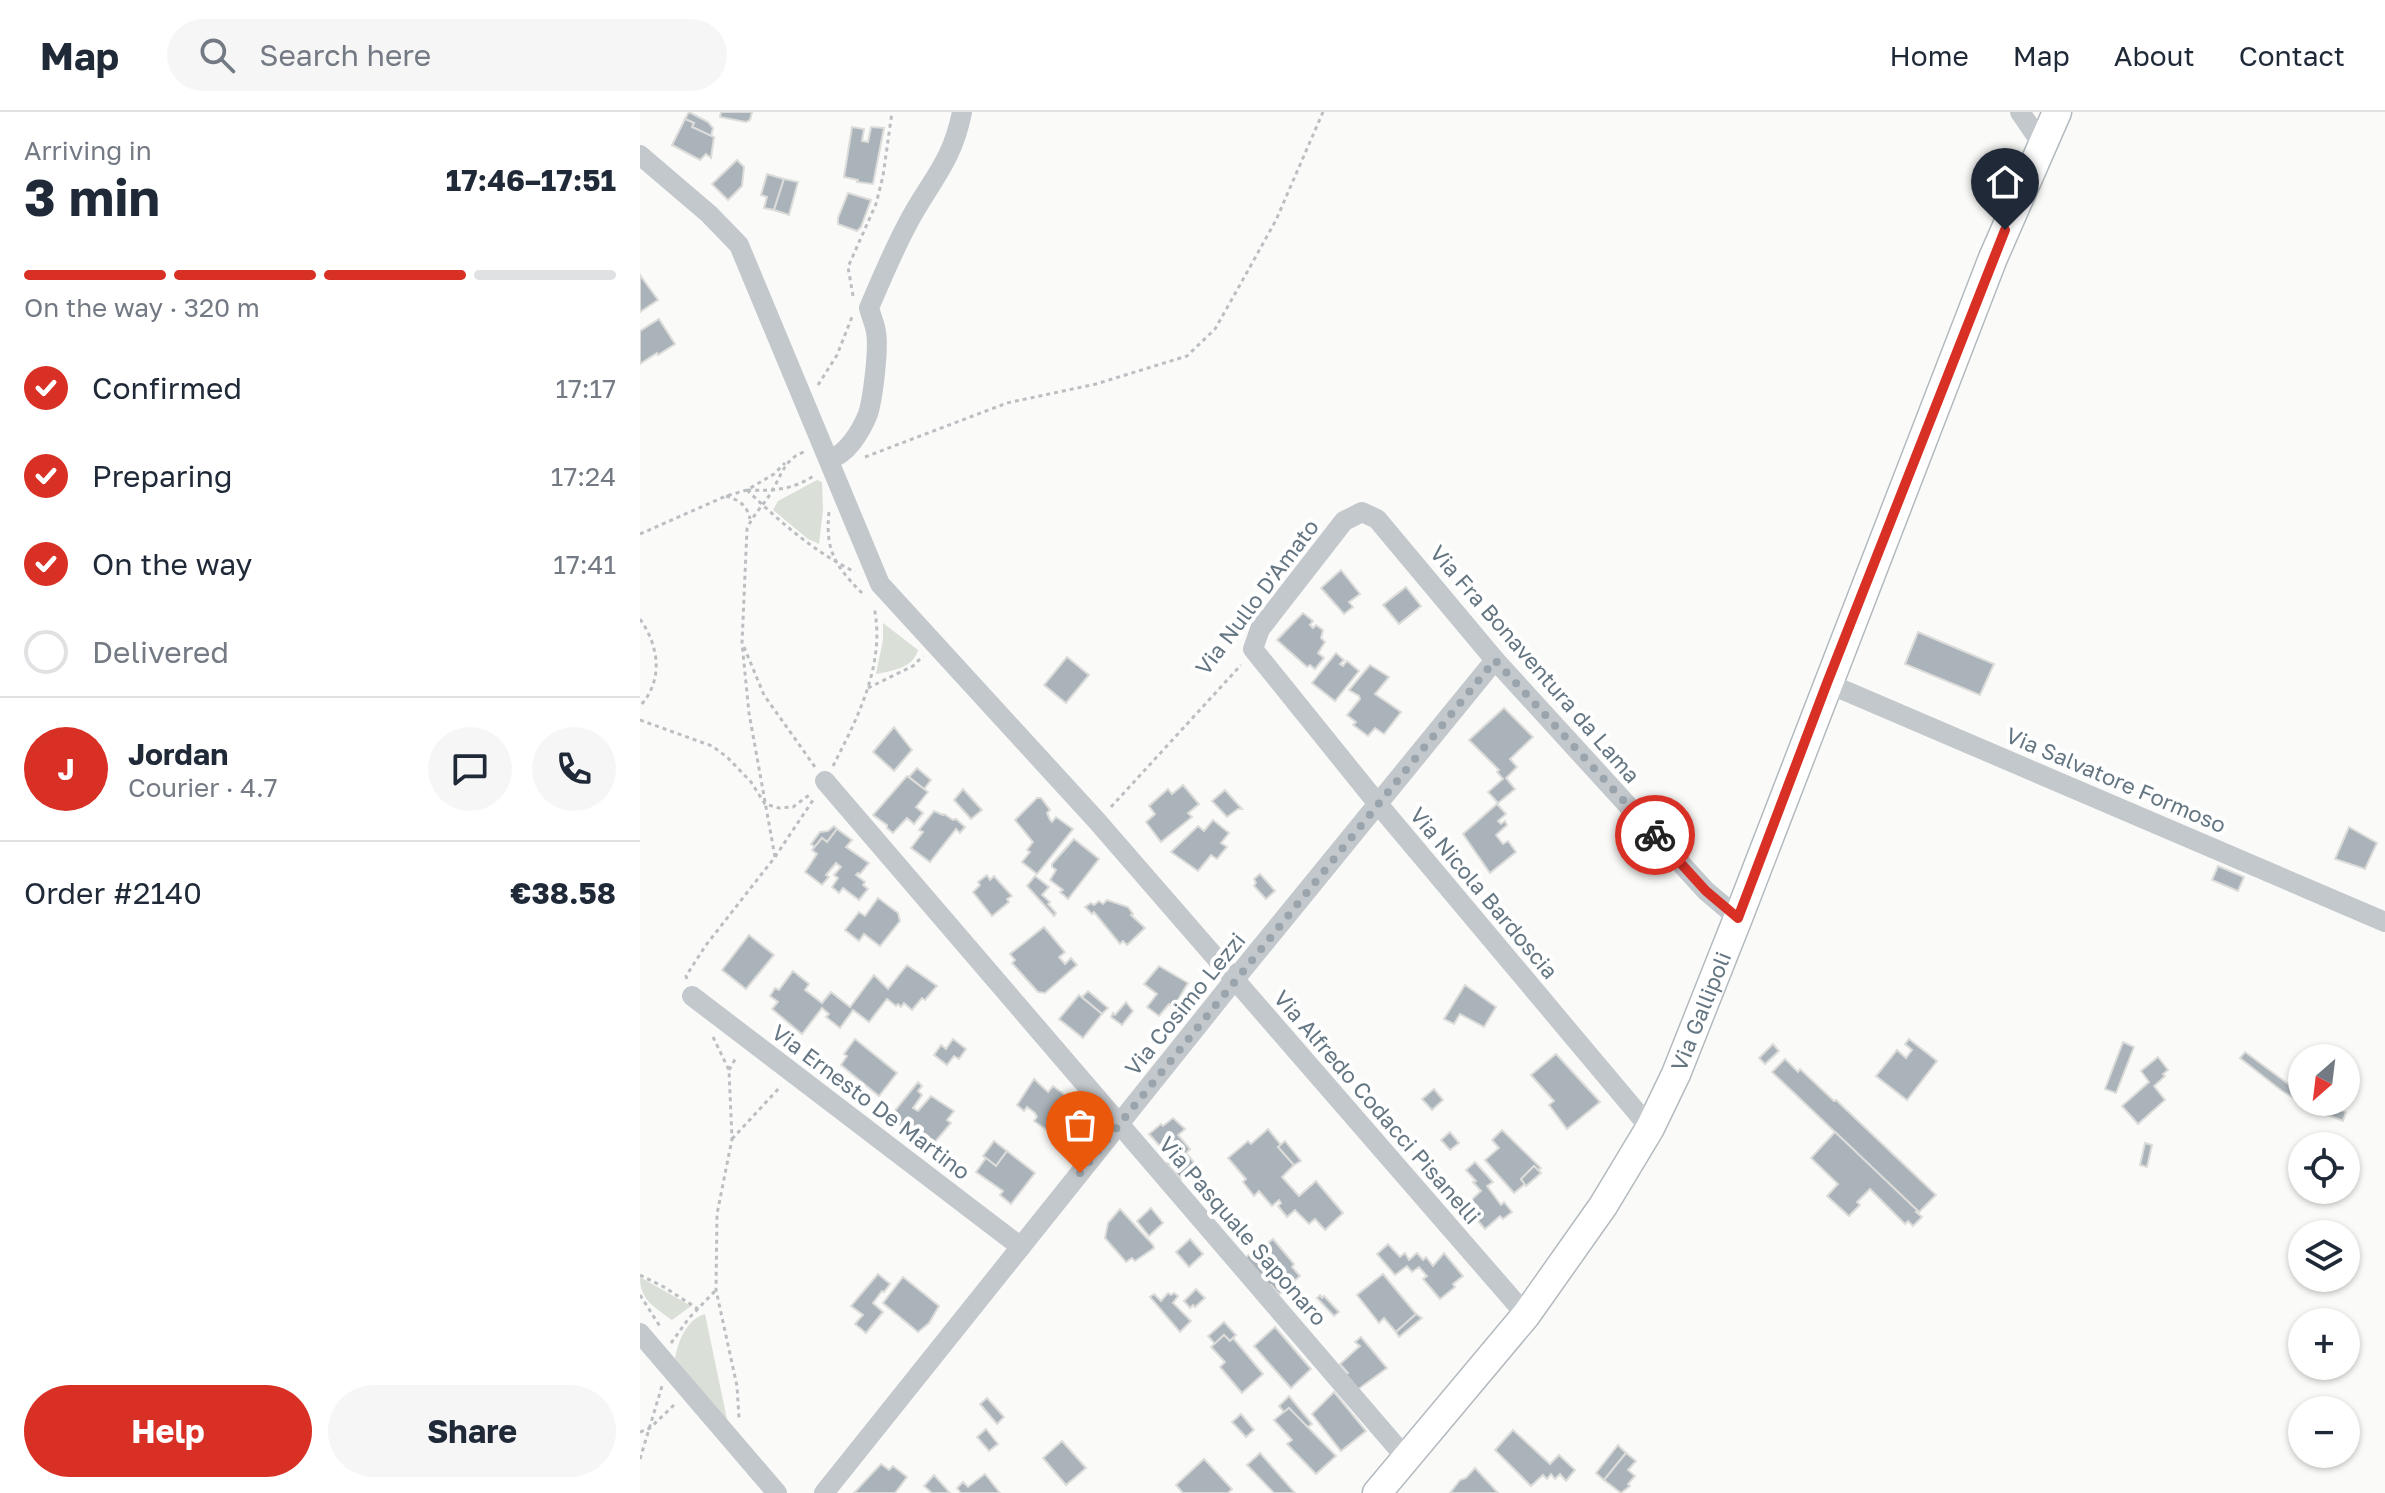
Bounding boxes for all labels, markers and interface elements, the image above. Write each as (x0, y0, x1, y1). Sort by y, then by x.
search box (167, 19, 727, 91)
text: Map (40, 33, 119, 78)
icon: search (195, 33, 239, 77)
text: Search here (259, 37, 431, 73)
text: Home (1890, 39, 1969, 72)
text: Map (2013, 39, 2070, 72)
text: About (2114, 39, 2195, 72)
text: Contact (2239, 39, 2345, 72)
text: Arriving in (24, 135, 152, 166)
pin (1971, 148, 2039, 230)
icon: home (1983, 160, 2027, 204)
text: 17:46–17:51 (446, 162, 616, 198)
text: 3 min (24, 165, 160, 227)
text: On the way · 320 m (24, 292, 260, 323)
icon: check (24, 366, 68, 410)
text: Confirmed (92, 370, 242, 406)
text: 17:17 (555, 373, 616, 404)
icon: check (24, 454, 68, 498)
text: Preparing (92, 458, 233, 494)
text: 17:24 (551, 461, 616, 492)
street label: Via Nullo D'Amato (1189, 513, 1324, 680)
street label: Via Fra Bonaventura da Lama (1425, 539, 1646, 788)
icon: check (24, 542, 68, 586)
text: On the way (92, 546, 252, 582)
text: 17:41 (553, 549, 616, 580)
text: Delivered (92, 634, 229, 670)
street label: Via Salvatore Formoso (2002, 721, 2230, 838)
button: chat (428, 727, 512, 811)
button: phone (532, 727, 616, 811)
text: Jordan (128, 736, 228, 772)
text: J (57, 751, 75, 787)
text: Courier · 4.7 (128, 772, 278, 803)
courier (1615, 795, 1695, 875)
street label: Via Nicola Bardoscia (1405, 801, 1564, 984)
icon: bike (1633, 813, 1677, 857)
text: Order #2140 (24, 875, 202, 911)
text: €38.58 (510, 875, 616, 911)
street label: Via Cosimo Lezzi (1119, 927, 1251, 1081)
street label: Via Gallipoli (1665, 948, 1736, 1075)
street label: Via Alfredo Codacci Pisanelli (1268, 984, 1486, 1229)
street label: Via Ernesto De Martino (767, 1018, 976, 1185)
north arrow (2288, 1044, 2360, 1116)
map controls (2288, 1044, 2360, 1468)
pin (1046, 1091, 1114, 1173)
icon: bag (1058, 1103, 1102, 1147)
street label: Via Pasquale Saponaro (1154, 1131, 1333, 1331)
button: locate (2288, 1132, 2360, 1204)
button: layers (2288, 1220, 2360, 1292)
button: + (2288, 1308, 2360, 1380)
button: Help (24, 1385, 312, 1477)
button: Share (328, 1385, 616, 1477)
button: − (2288, 1396, 2360, 1468)

